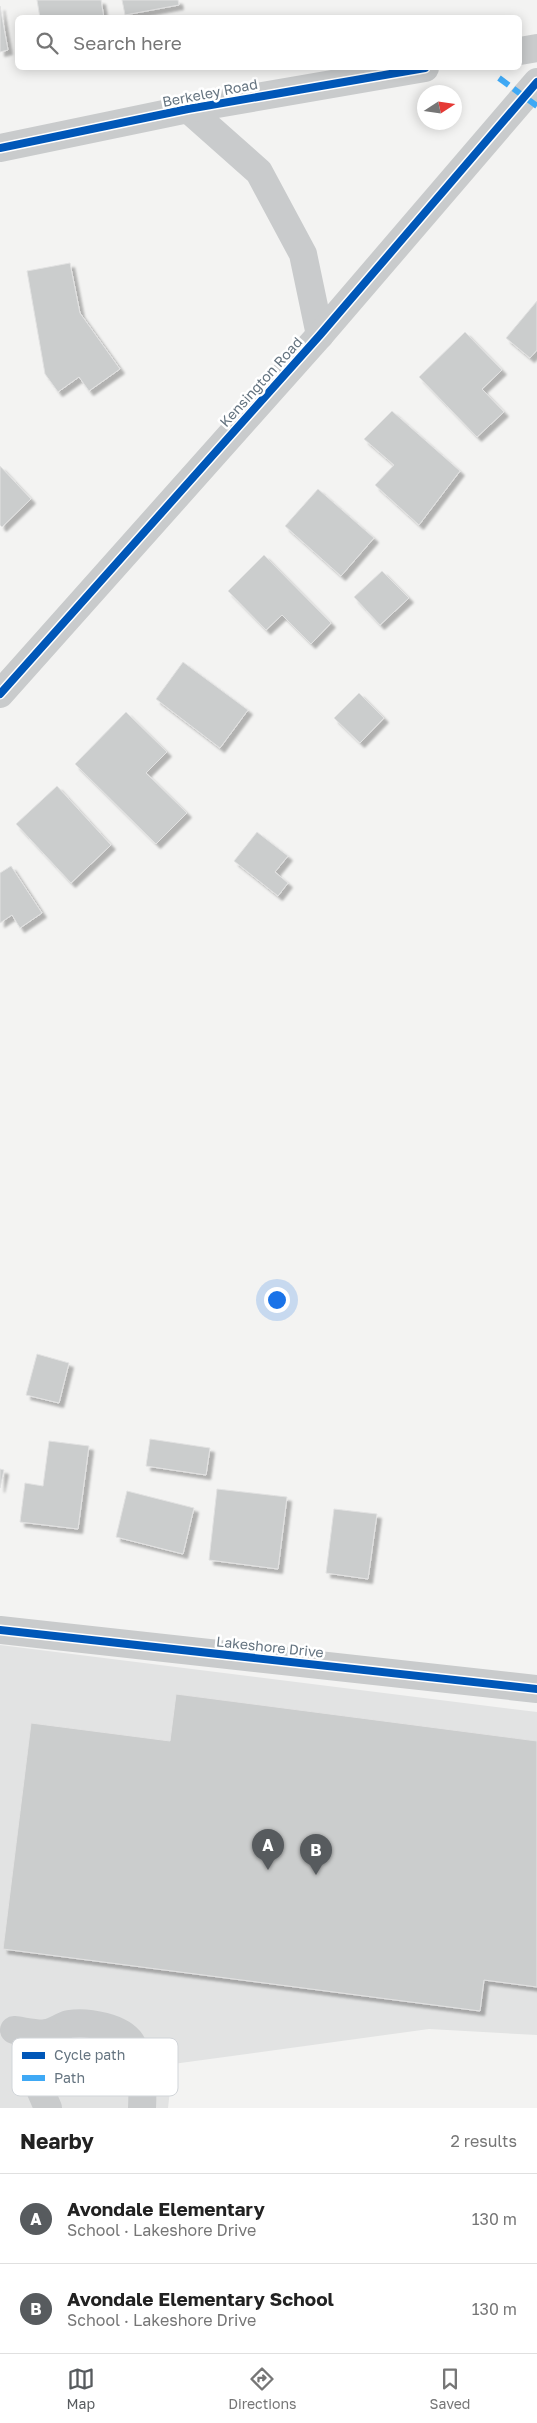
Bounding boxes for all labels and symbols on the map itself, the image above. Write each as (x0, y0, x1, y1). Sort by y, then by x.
street label: Berkeley Road (161, 75, 259, 110)
north arrow (417, 85, 462, 130)
street label: Kensington Road (216, 333, 305, 430)
your location (264, 1287, 290, 1313)
street label: Lakeshore Drive (216, 1632, 325, 1661)
pin: A (252, 1829, 284, 1870)
pin: B (300, 1834, 332, 1875)
legend (12, 2038, 178, 2096)
text: Cycle path (54, 2046, 125, 2063)
text: Path (54, 2069, 85, 2086)

